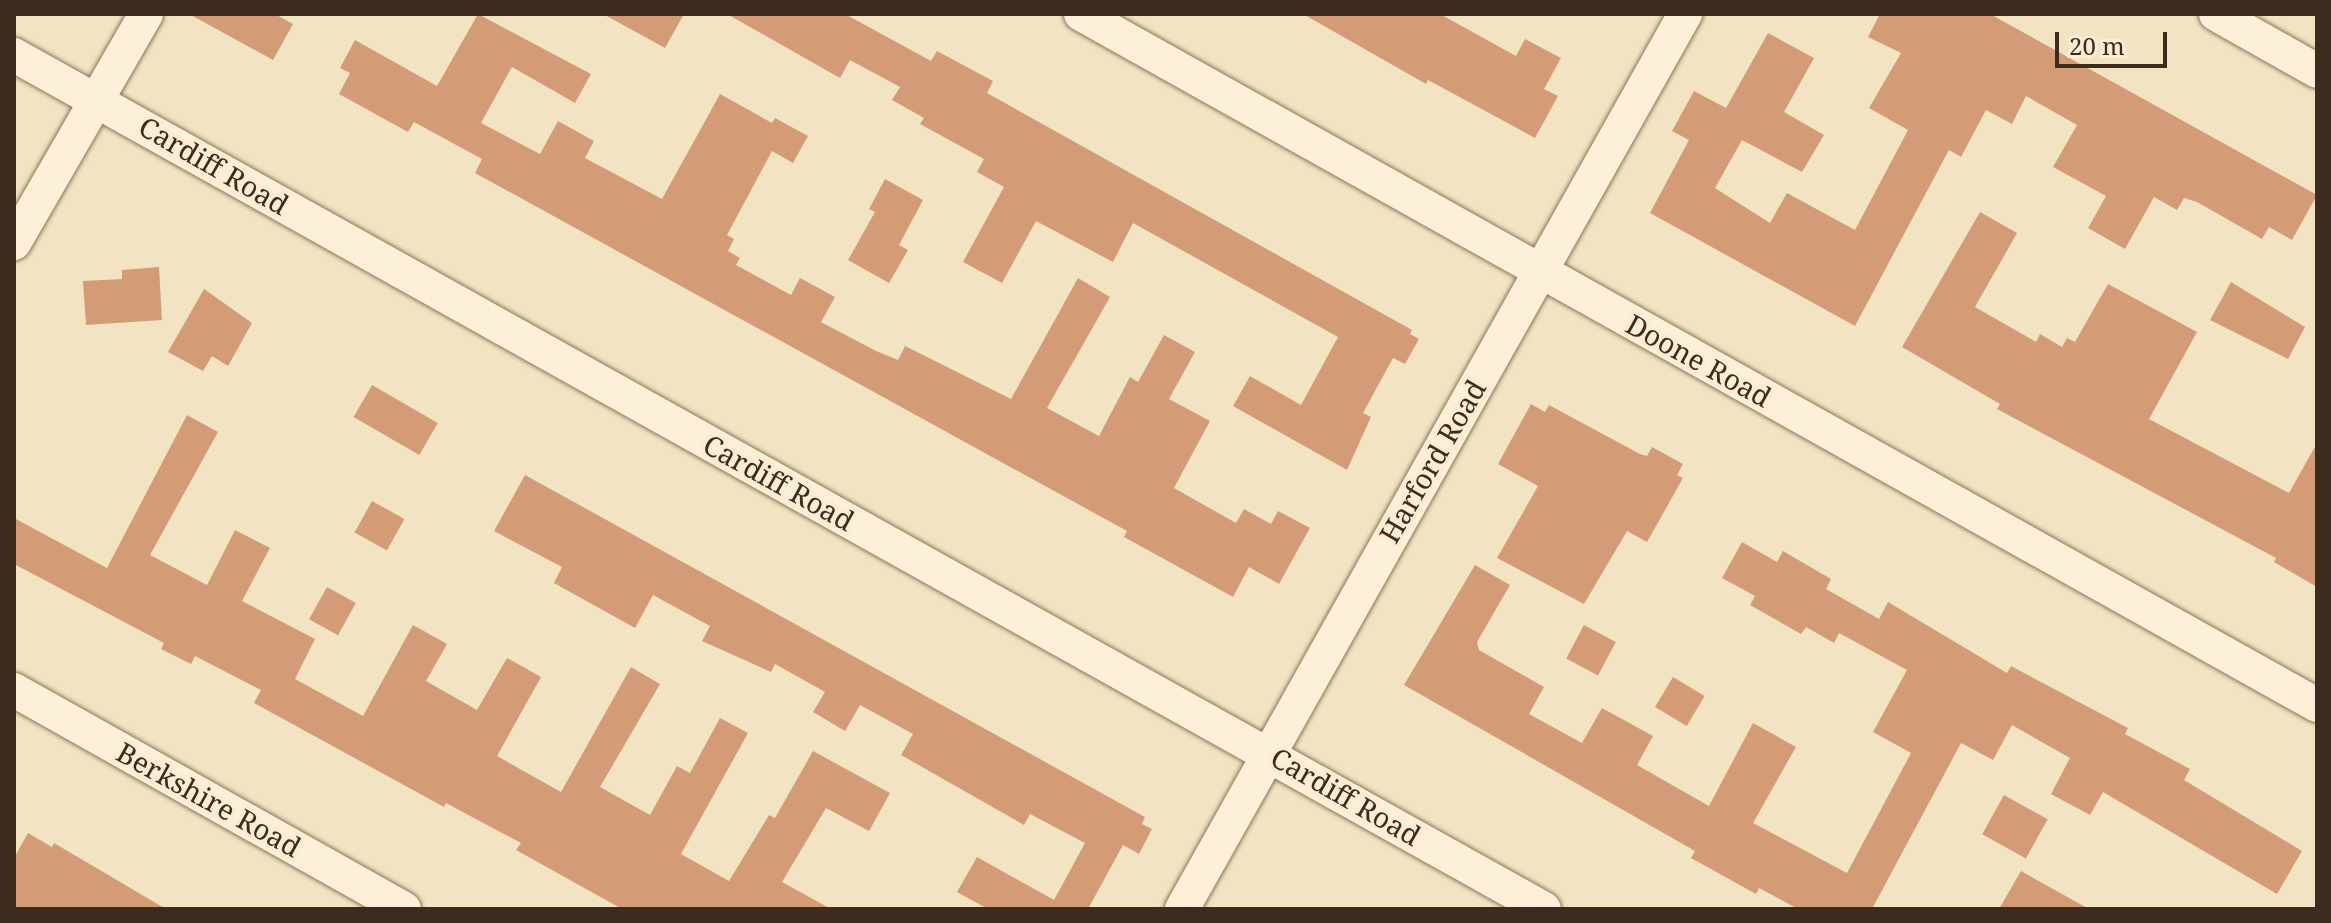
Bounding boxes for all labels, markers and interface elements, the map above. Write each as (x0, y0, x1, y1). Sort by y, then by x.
scale bar (2059, 16, 2171, 66)
text: 20 m (2069, 29, 2125, 62)
street label: Cardiff Road (133, 109, 295, 221)
street label: Doone Road (1621, 306, 1777, 414)
street label: Harford Road (1372, 373, 1492, 549)
street label: Cardiff Road (698, 427, 860, 537)
street label: Berkshire Road (111, 735, 307, 863)
street label: Cardiff Road (1265, 740, 1427, 852)

